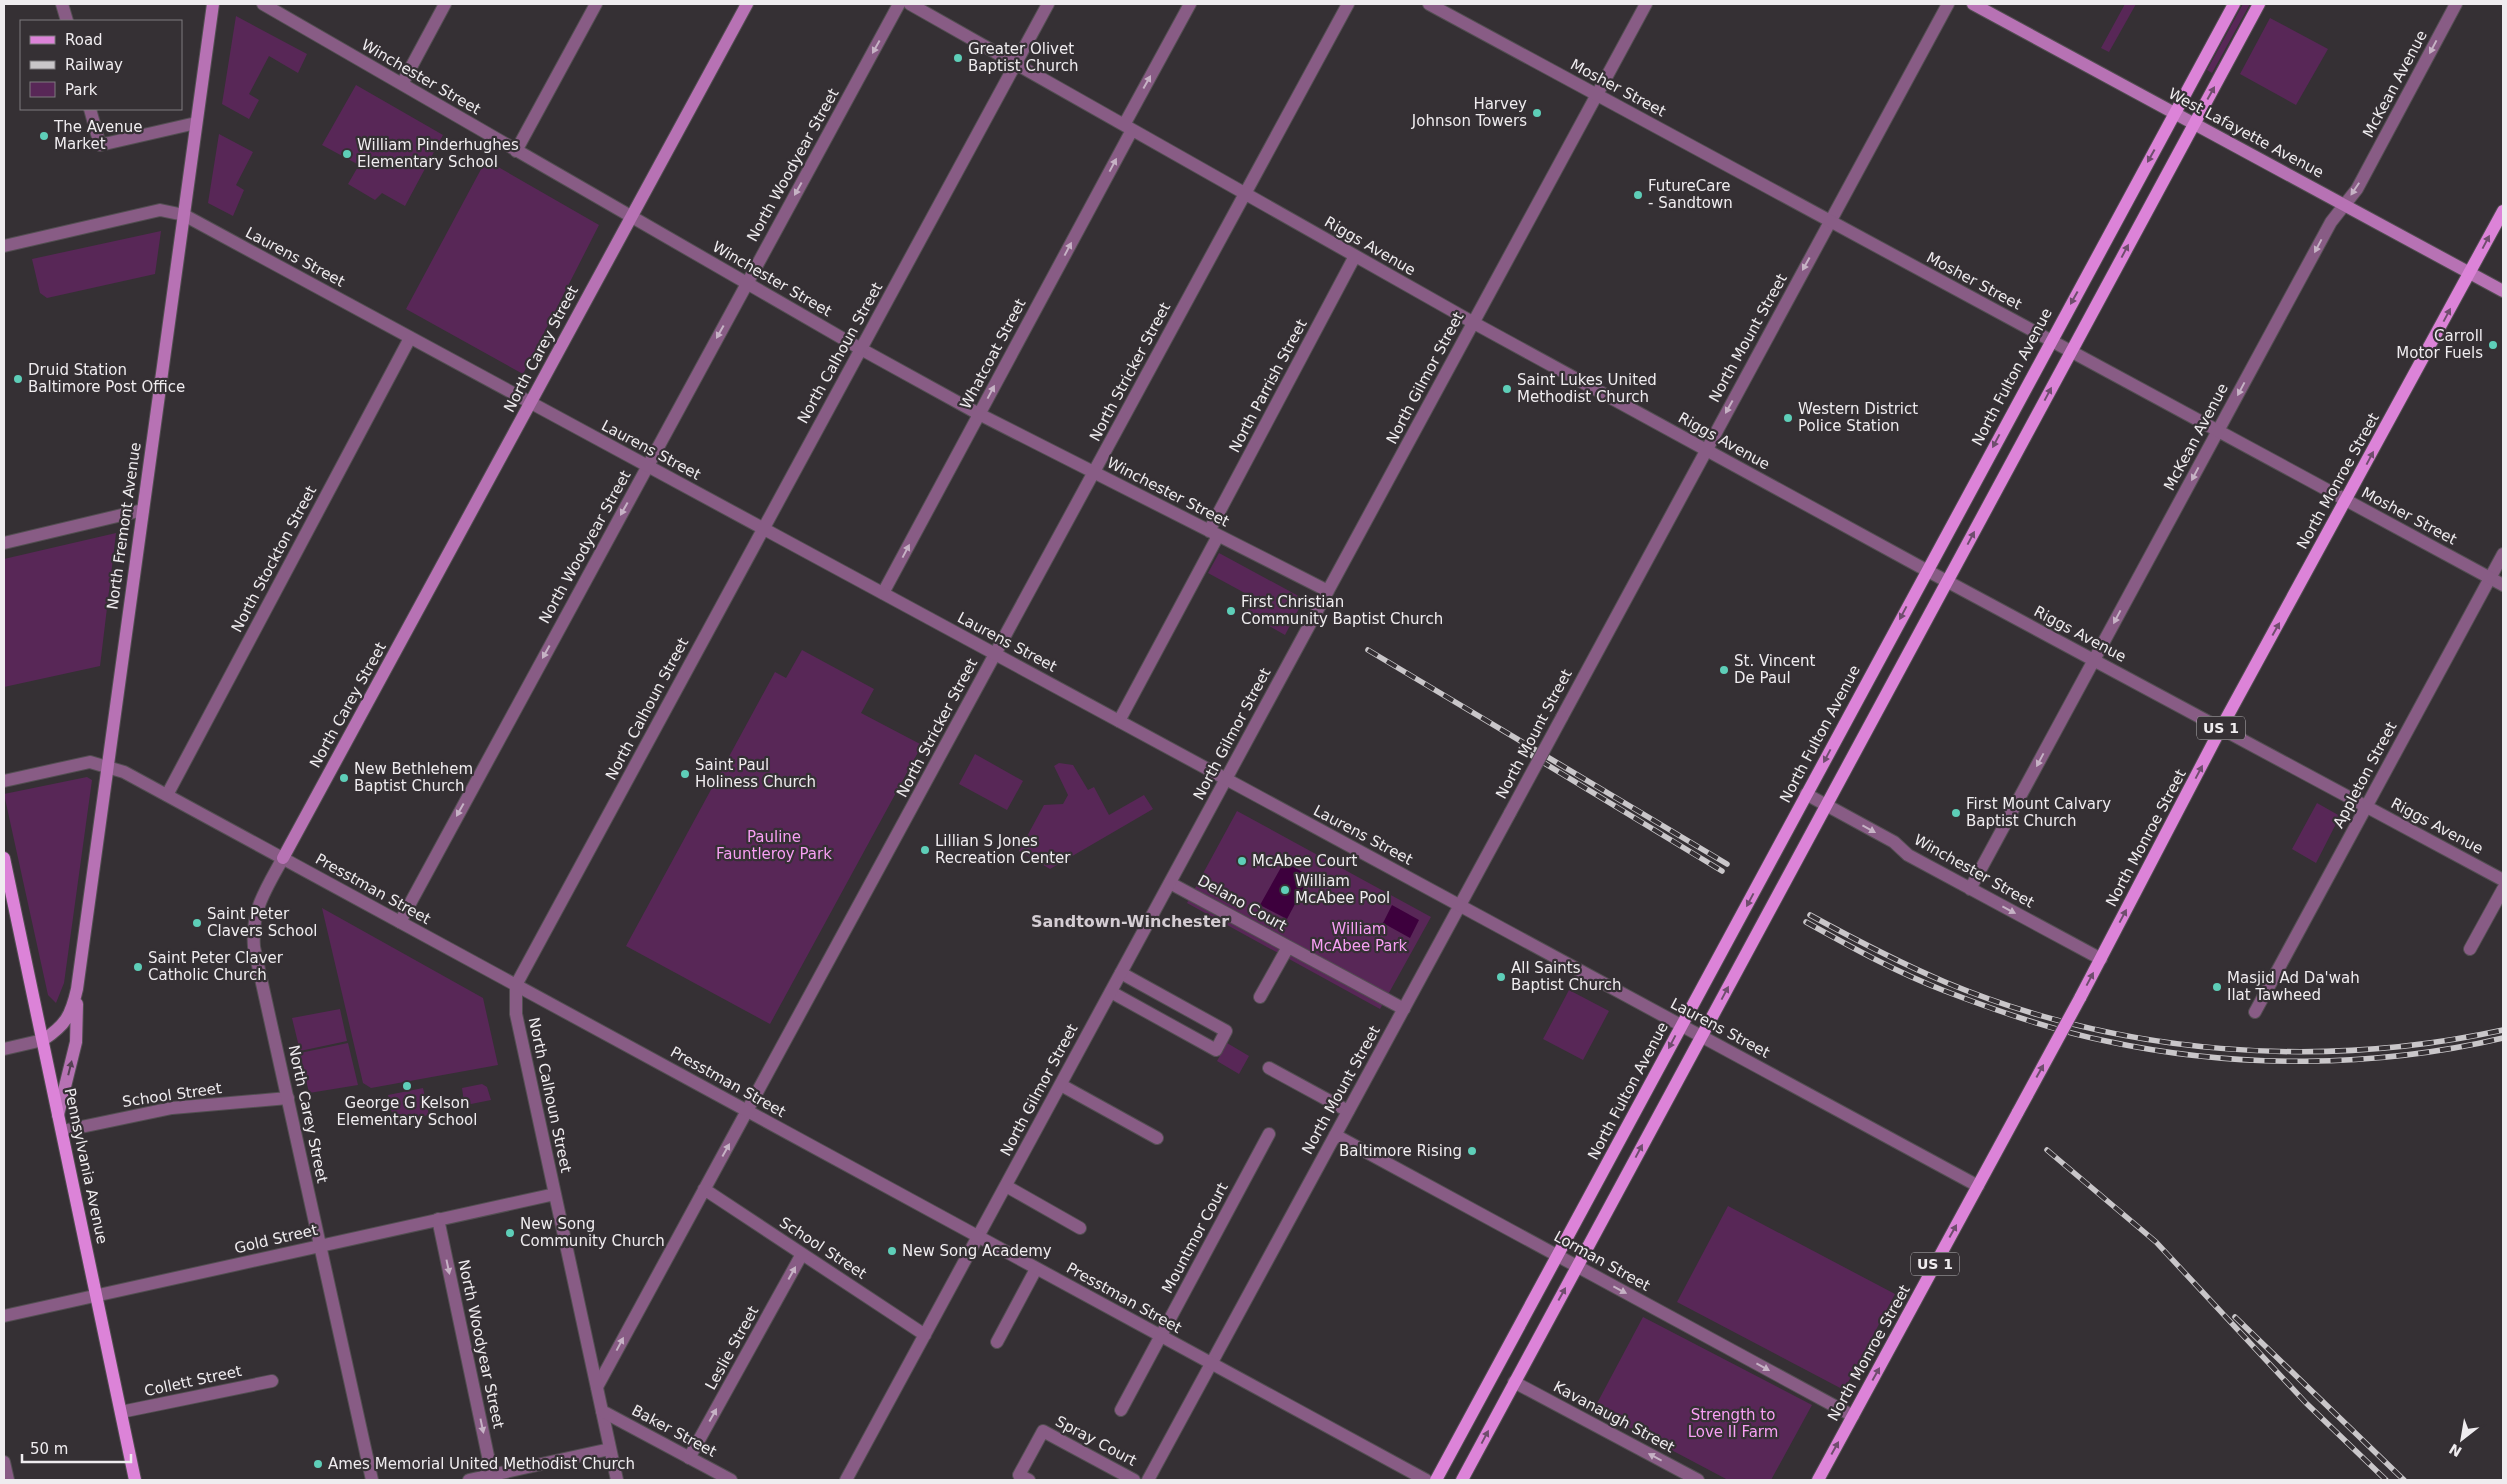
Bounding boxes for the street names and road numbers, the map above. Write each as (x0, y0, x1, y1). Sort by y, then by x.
street label: McKean Avenue (2359, 27, 2431, 141)
street label: Winchester Street (358, 36, 484, 118)
street label: Mosher Street (1567, 55, 1669, 121)
street label: West Lafayette Avenue (2165, 84, 2327, 182)
street label: North Woodyear Street (743, 85, 843, 245)
street label: Riggs Avenue (1321, 213, 1419, 279)
street label: Laurens Street (242, 223, 348, 291)
street label: Winchester Street (709, 238, 835, 320)
street label: Mosher Street (1923, 248, 2025, 314)
street label: North Mount Street (1705, 271, 1791, 405)
street label: North Calhoun Street (794, 279, 886, 427)
street label: North Carey Street (500, 283, 582, 415)
street label: Whatcoat Street (956, 296, 1030, 412)
street label: North Stricker Street (1086, 299, 1174, 444)
street label: North Fulton Avenue (1968, 305, 2056, 449)
street label: North Gilmor Street (1383, 309, 1468, 447)
street label: North Parrish Street (1225, 316, 1311, 456)
street label: McKean Avenue (2160, 380, 2232, 494)
street label: Riggs Avenue (1675, 408, 1773, 474)
street label: North Monroe Street (2293, 410, 2383, 552)
street label: Laurens Street (598, 416, 704, 484)
street label: North Fremont Avenue (103, 441, 145, 611)
street label: Winchester Street (1104, 453, 1232, 531)
street label: North Woodyear Street (535, 467, 635, 627)
street label: North Stockton Street (228, 483, 320, 635)
street label: Mosher Street (2358, 483, 2460, 549)
street label: Riggs Avenue (2031, 602, 2129, 666)
street label: Laurens Street (954, 608, 1060, 676)
street label: North Calhoun Street (602, 635, 692, 783)
street label: North Carey Street (306, 639, 390, 771)
street label: North Stricker Street (893, 655, 981, 800)
street label: North Fulton Avenue (1776, 662, 1864, 806)
street label: North Gilmor Street (1190, 665, 1275, 803)
street label: North Mount Street (1492, 666, 1576, 802)
road number: US 1 (2197, 716, 2245, 740)
street label: Appleton Street (2329, 719, 2401, 831)
street label: North Monroe Street (2102, 766, 2190, 910)
street label: Riggs Avenue (2388, 794, 2486, 858)
street label: Laurens Street (1310, 801, 1416, 869)
street label: Winchester Street (1911, 830, 2037, 912)
street label: Presstman Street (312, 850, 434, 928)
street label: Delano Court (1194, 871, 1290, 935)
street label: Laurens Street (1667, 994, 1773, 1062)
street label: North Calhoun Street (525, 1016, 575, 1175)
street label: North Fulton Avenue (1584, 1019, 1672, 1163)
street label: North Gilmor Street (997, 1021, 1082, 1159)
street label: North Mount Street (1298, 1023, 1384, 1157)
street label: North Carey Street (285, 1043, 331, 1185)
street label: Presstman Street (667, 1043, 789, 1121)
street label: School Street (121, 1079, 223, 1111)
street label: Pennsylvania Avenue (61, 1086, 111, 1246)
street label: Mountmor Court (1158, 1179, 1232, 1297)
street label: School Street (776, 1213, 870, 1283)
street label: Gold Street (233, 1221, 319, 1257)
street label: Lorman Street (1551, 1227, 1653, 1295)
road number: US 1 (1911, 1252, 1959, 1276)
street label: North Woodyear Street (454, 1258, 508, 1430)
street label: Presstman Street (1063, 1259, 1185, 1337)
street label: North Monroe Street (1824, 1282, 1914, 1424)
street label: Leslie Street (702, 1303, 762, 1393)
street label: Collett Street (143, 1362, 244, 1400)
street label: Kavanaugh Street (1550, 1377, 1678, 1457)
street label: Baker Street (629, 1401, 720, 1461)
street label: Spray Court (1052, 1412, 1140, 1470)

